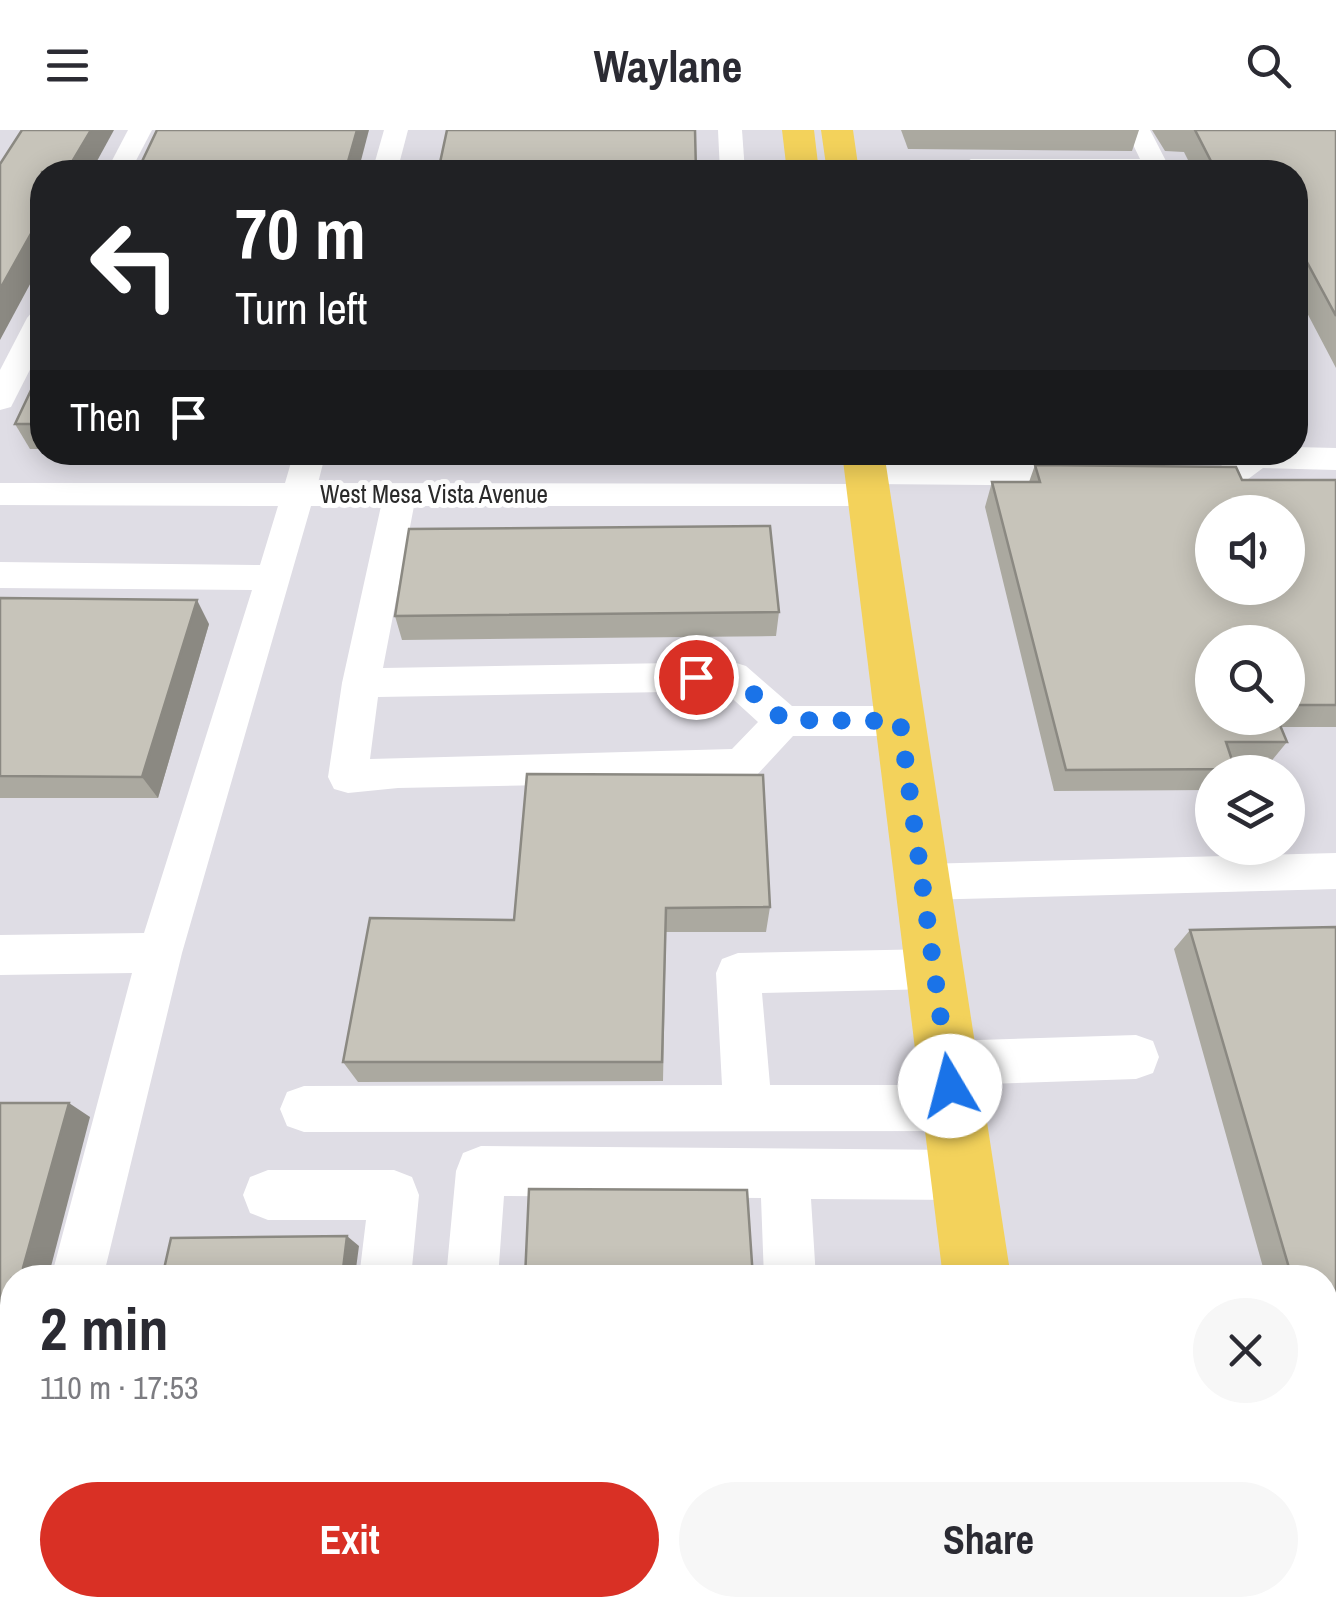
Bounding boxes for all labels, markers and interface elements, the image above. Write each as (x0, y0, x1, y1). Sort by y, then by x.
text: Waylane (594, 35, 742, 96)
icon: menu (40, 38, 95, 93)
icon: search (1241, 38, 1296, 93)
text: 70 m (235, 187, 366, 281)
icon: left (70, 200, 200, 330)
text: Turn left (235, 277, 367, 338)
icon: arrive (161, 390, 216, 445)
text: Then (70, 392, 141, 443)
street label: West Mesa Vista Avenue (320, 477, 548, 511)
map controls (1195, 495, 1305, 865)
button: sound (1195, 495, 1305, 605)
button: search (1195, 625, 1305, 735)
pin (654, 635, 739, 720)
icon: arrive (669, 650, 724, 705)
button: layers (1195, 755, 1305, 865)
position arrow (898, 1034, 1002, 1138)
text: 2 min (40, 1288, 169, 1369)
button: close (1193, 1298, 1298, 1403)
text: 110 m · 17:53 (40, 1366, 199, 1409)
button: Exit (40, 1482, 659, 1597)
button: Share (679, 1482, 1298, 1597)

